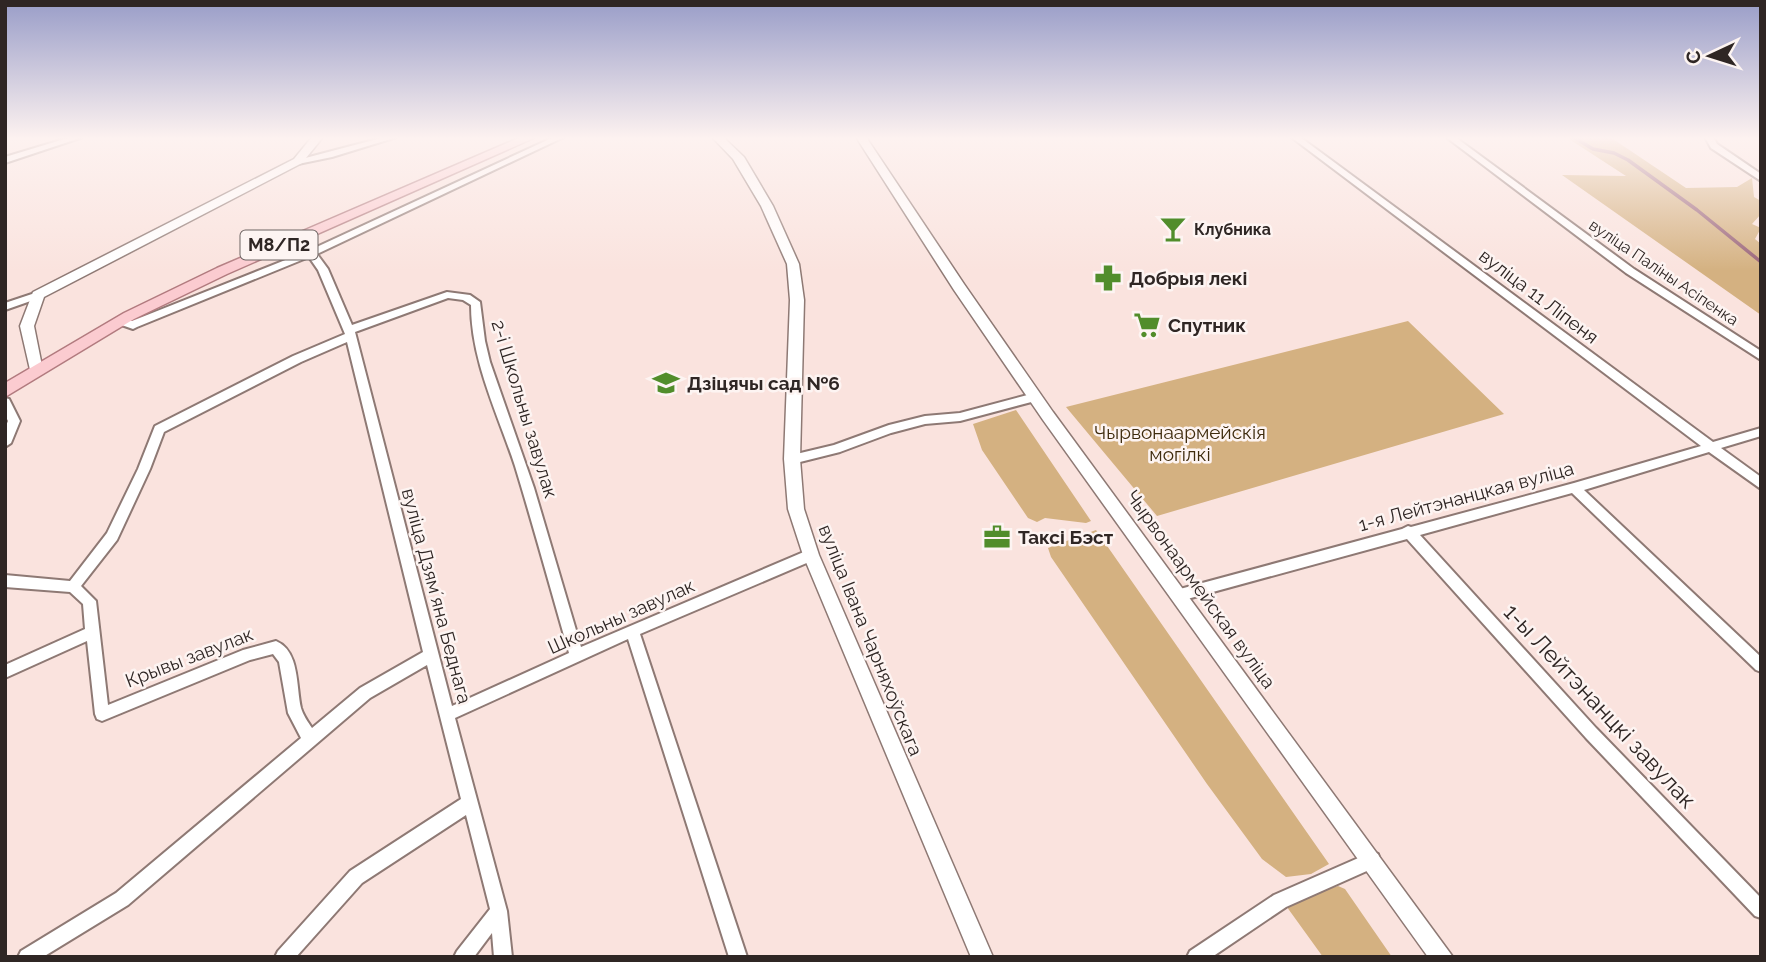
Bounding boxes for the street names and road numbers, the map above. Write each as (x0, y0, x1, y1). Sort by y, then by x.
street label: вуліца Паліны Асіпенка (1585, 215, 1742, 330)
road number: М8/П2 (240, 230, 318, 260)
street label: вуліца 11 Ліпеня (1475, 244, 1603, 348)
street label: 2-і Школьны завулак (487, 317, 563, 501)
street label: 1-я Лейтэнанцкая вуліца (1356, 457, 1576, 535)
street label: вуліца Дзямʼяна Беднага (398, 486, 476, 706)
street label: Чырвонаармейская вуліца (1122, 486, 1280, 692)
street label: вуліца Івана Чарняхоўскага (814, 521, 928, 759)
street label: Школьны завулак (544, 574, 698, 658)
street label: 1-ы Лейтэнанцкі завулак (1499, 598, 1702, 813)
street label: Крывы завулак (122, 622, 256, 691)

